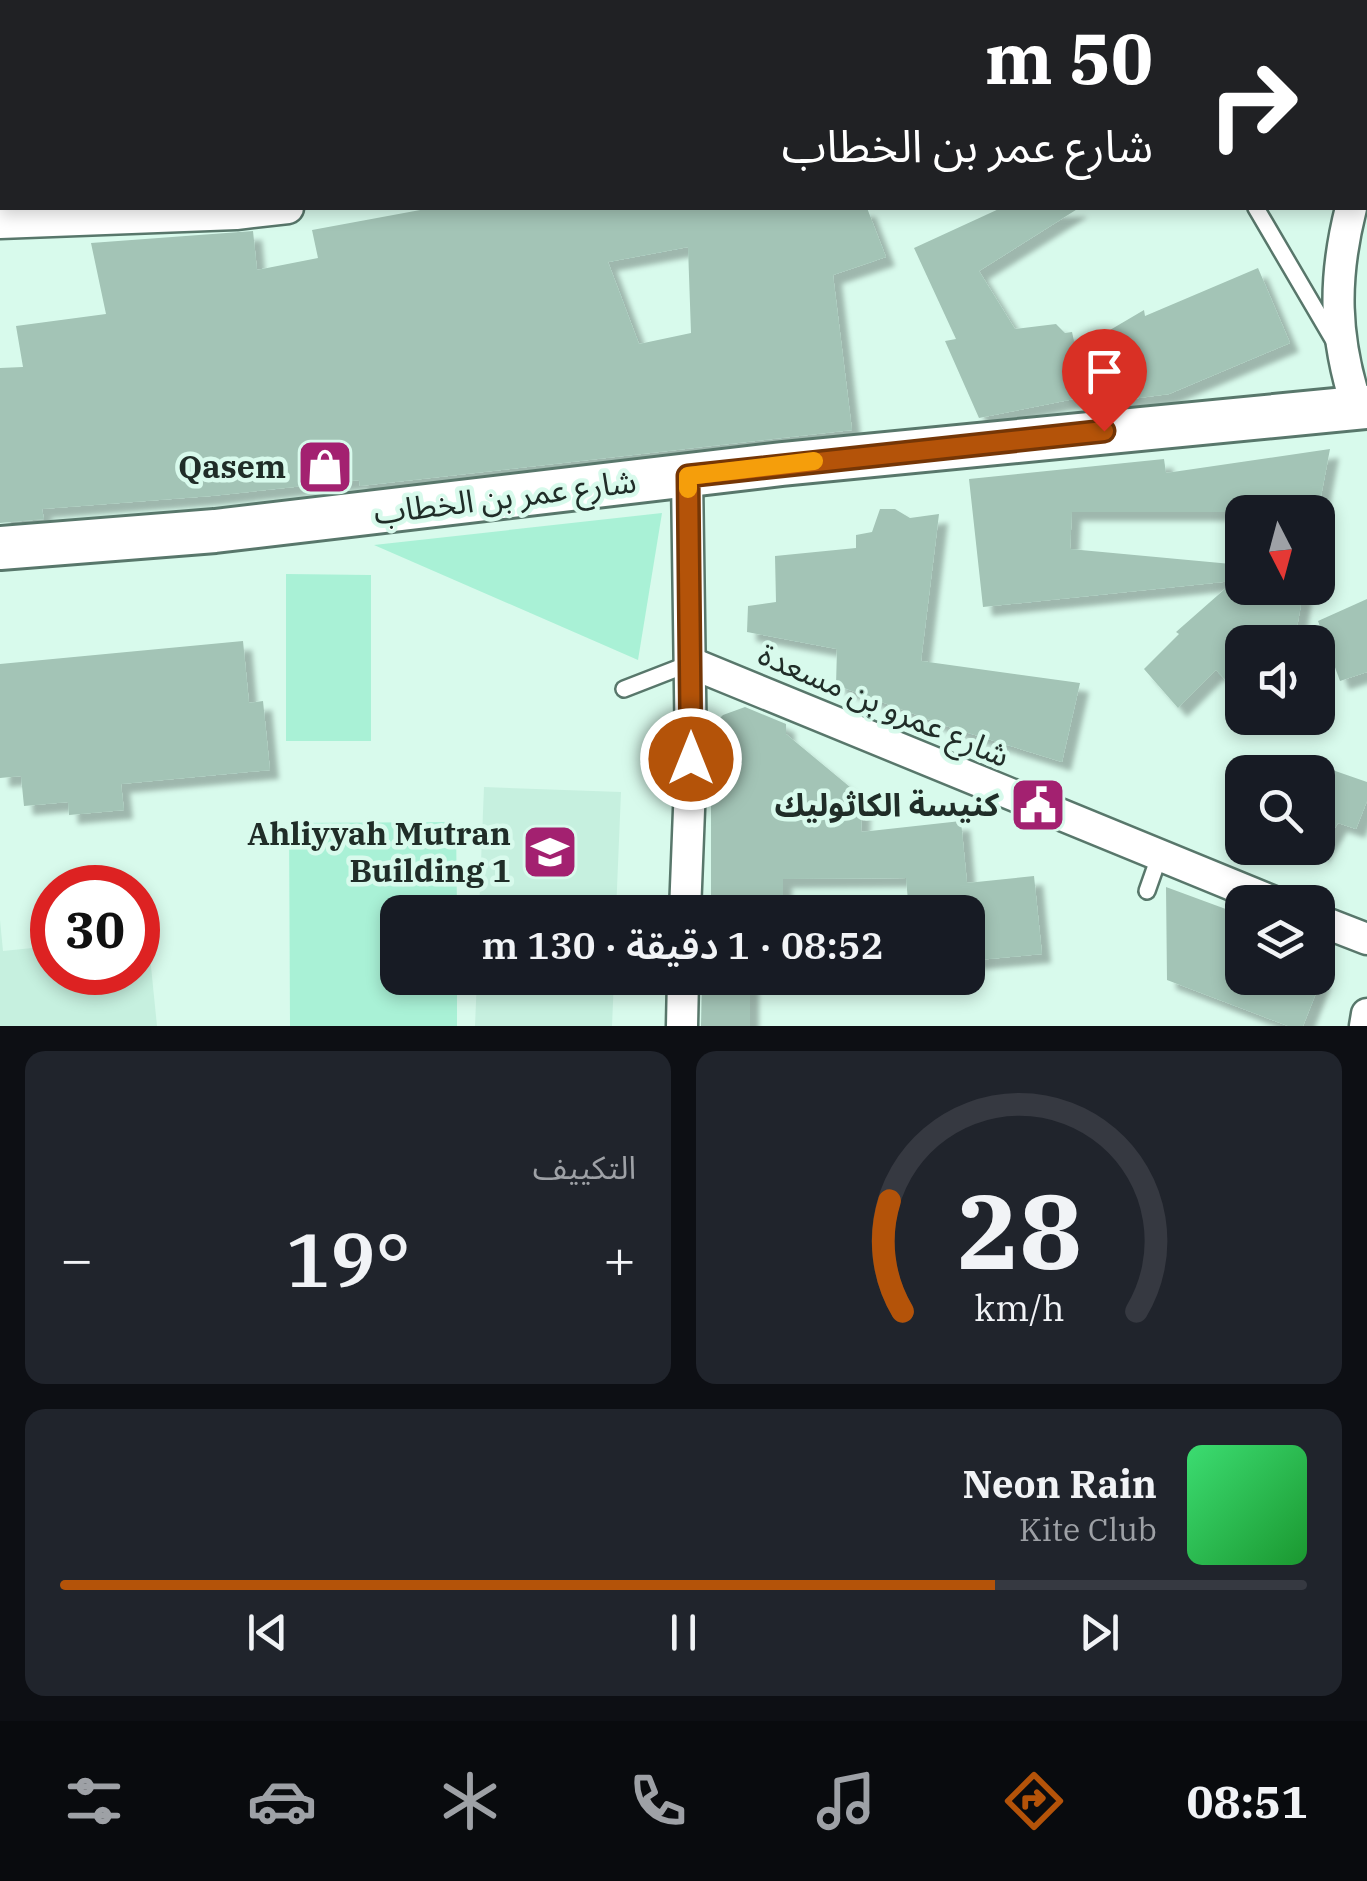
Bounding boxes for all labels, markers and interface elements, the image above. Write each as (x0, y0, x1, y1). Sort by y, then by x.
text: 50 m (985, 12, 1153, 103)
icon: right (1188, 40, 1318, 170)
text: شارع عمر بن الخطاب (782, 116, 1153, 174)
pin (1062, 329, 1147, 432)
icon: arrive (1077, 344, 1132, 399)
shop icon: Qasem (295, 437, 355, 497)
place label: Qasem (178, 445, 286, 487)
street label: شارع عمر بن الخطاب (371, 459, 639, 537)
north arrow (1225, 495, 1335, 605)
map controls (1225, 495, 1335, 995)
button: sound (1225, 625, 1335, 735)
street label: شارع عمرو بن مسعدة (751, 632, 1016, 780)
position arrow (639, 707, 743, 811)
button: search (1225, 755, 1335, 865)
public building icon: كنيسة الكاثوليك (1008, 775, 1068, 835)
place label: كنيسة الكاثوليك (775, 783, 999, 825)
place label: Ahliyyah Mutran Building 1 (247, 812, 511, 891)
school or university icon: Ahliyyah Mutran Building 1 (520, 822, 580, 882)
speed limit sign: 30 (30, 865, 160, 995)
button: layers (1225, 885, 1335, 995)
text: 08:52 · 1 دقيقة · 130 m (482, 920, 883, 969)
text: التكييف (533, 1146, 636, 1188)
text: 28 (957, 1162, 1081, 1298)
text: 19° (285, 1210, 411, 1308)
text: − (60, 1223, 93, 1294)
text: + (603, 1223, 636, 1294)
text: km/h (974, 1284, 1064, 1331)
text: Neon Rain (962, 1459, 1157, 1508)
text: Kite Club (1019, 1508, 1157, 1550)
icon: previous (240, 1605, 295, 1660)
icon: pause (656, 1605, 711, 1660)
icon: next (1072, 1605, 1127, 1660)
icon: filters (59, 1766, 129, 1836)
icon: car (247, 1766, 317, 1836)
icon: climate (435, 1766, 505, 1836)
icon: phone (623, 1766, 693, 1836)
icon: music (811, 1766, 881, 1836)
icon: directions (999, 1766, 1069, 1836)
text: 08:51 (1186, 1772, 1308, 1830)

